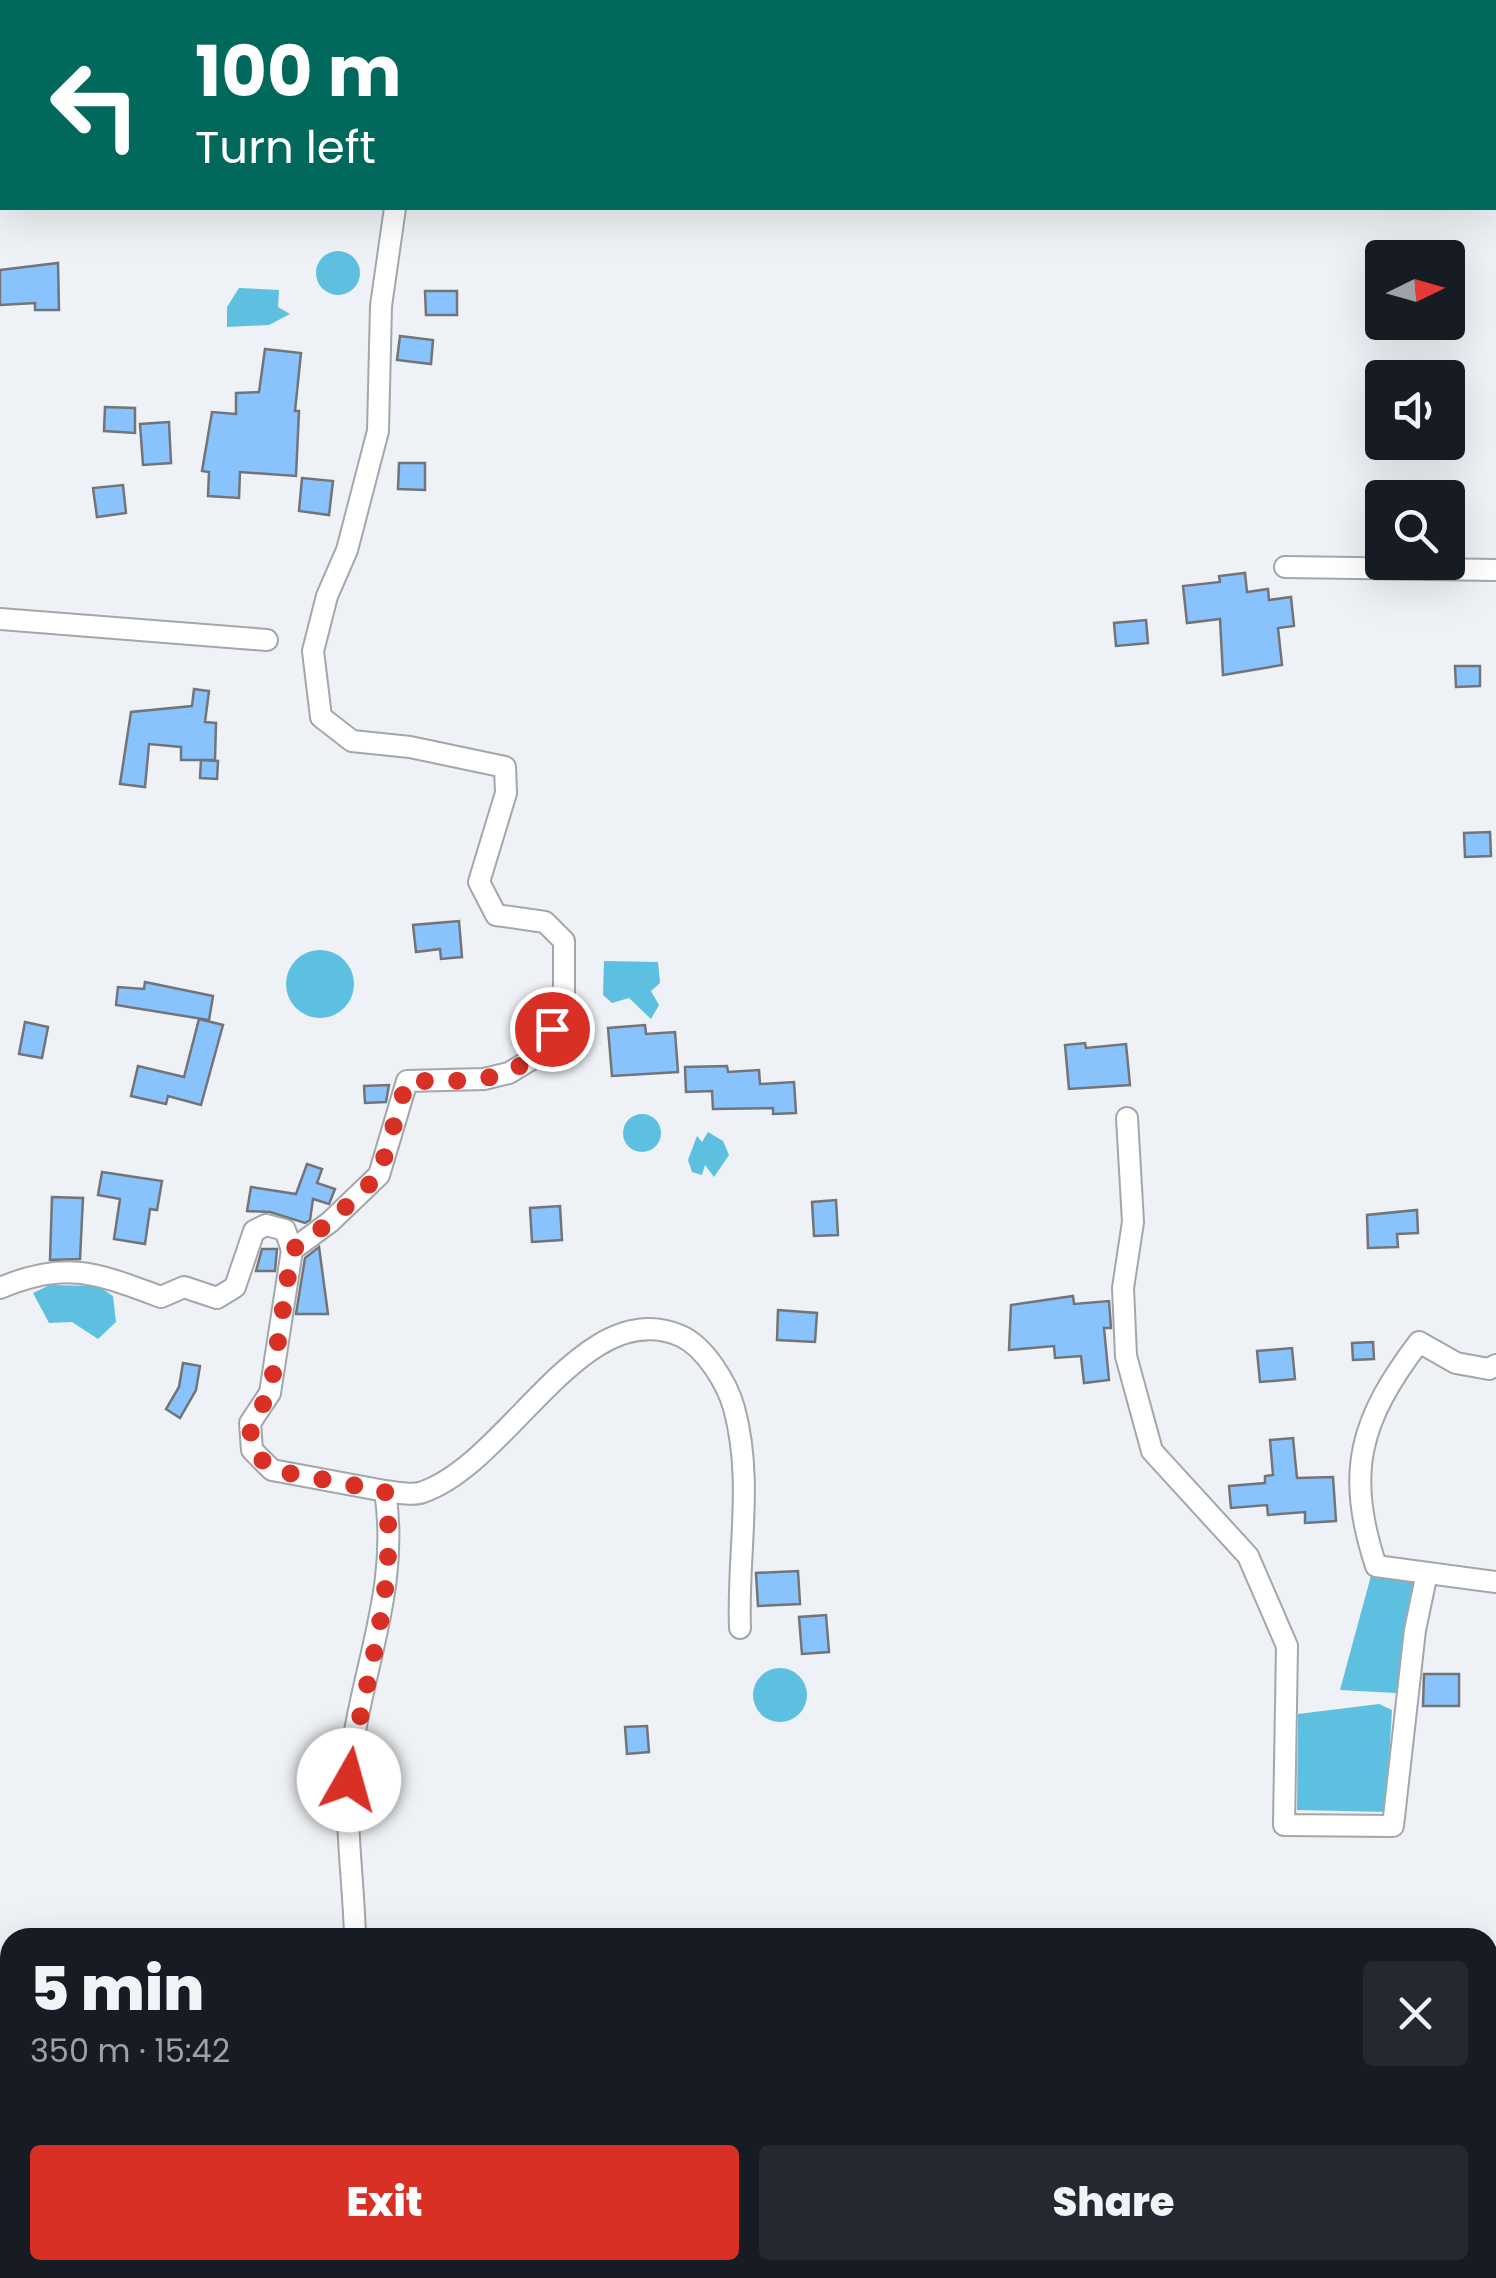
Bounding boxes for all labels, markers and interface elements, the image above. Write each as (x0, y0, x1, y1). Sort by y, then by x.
text: 100 m (195, 22, 402, 121)
icon: left (30, 40, 160, 170)
text: Turn left (195, 116, 376, 179)
north arrow (1365, 240, 1465, 340)
map controls (1365, 240, 1465, 580)
button: sound (1365, 360, 1465, 460)
button: search (1365, 480, 1465, 580)
pin (510, 987, 595, 1072)
icon: arrive (525, 1002, 580, 1057)
position arrow (297, 1728, 401, 1832)
text: 5 min (30, 1947, 204, 2031)
button: close (1363, 1961, 1468, 2066)
text: 350 m · 15:42 (30, 2028, 230, 2073)
button: Exit (30, 2145, 739, 2260)
button: Share (759, 2145, 1468, 2260)

